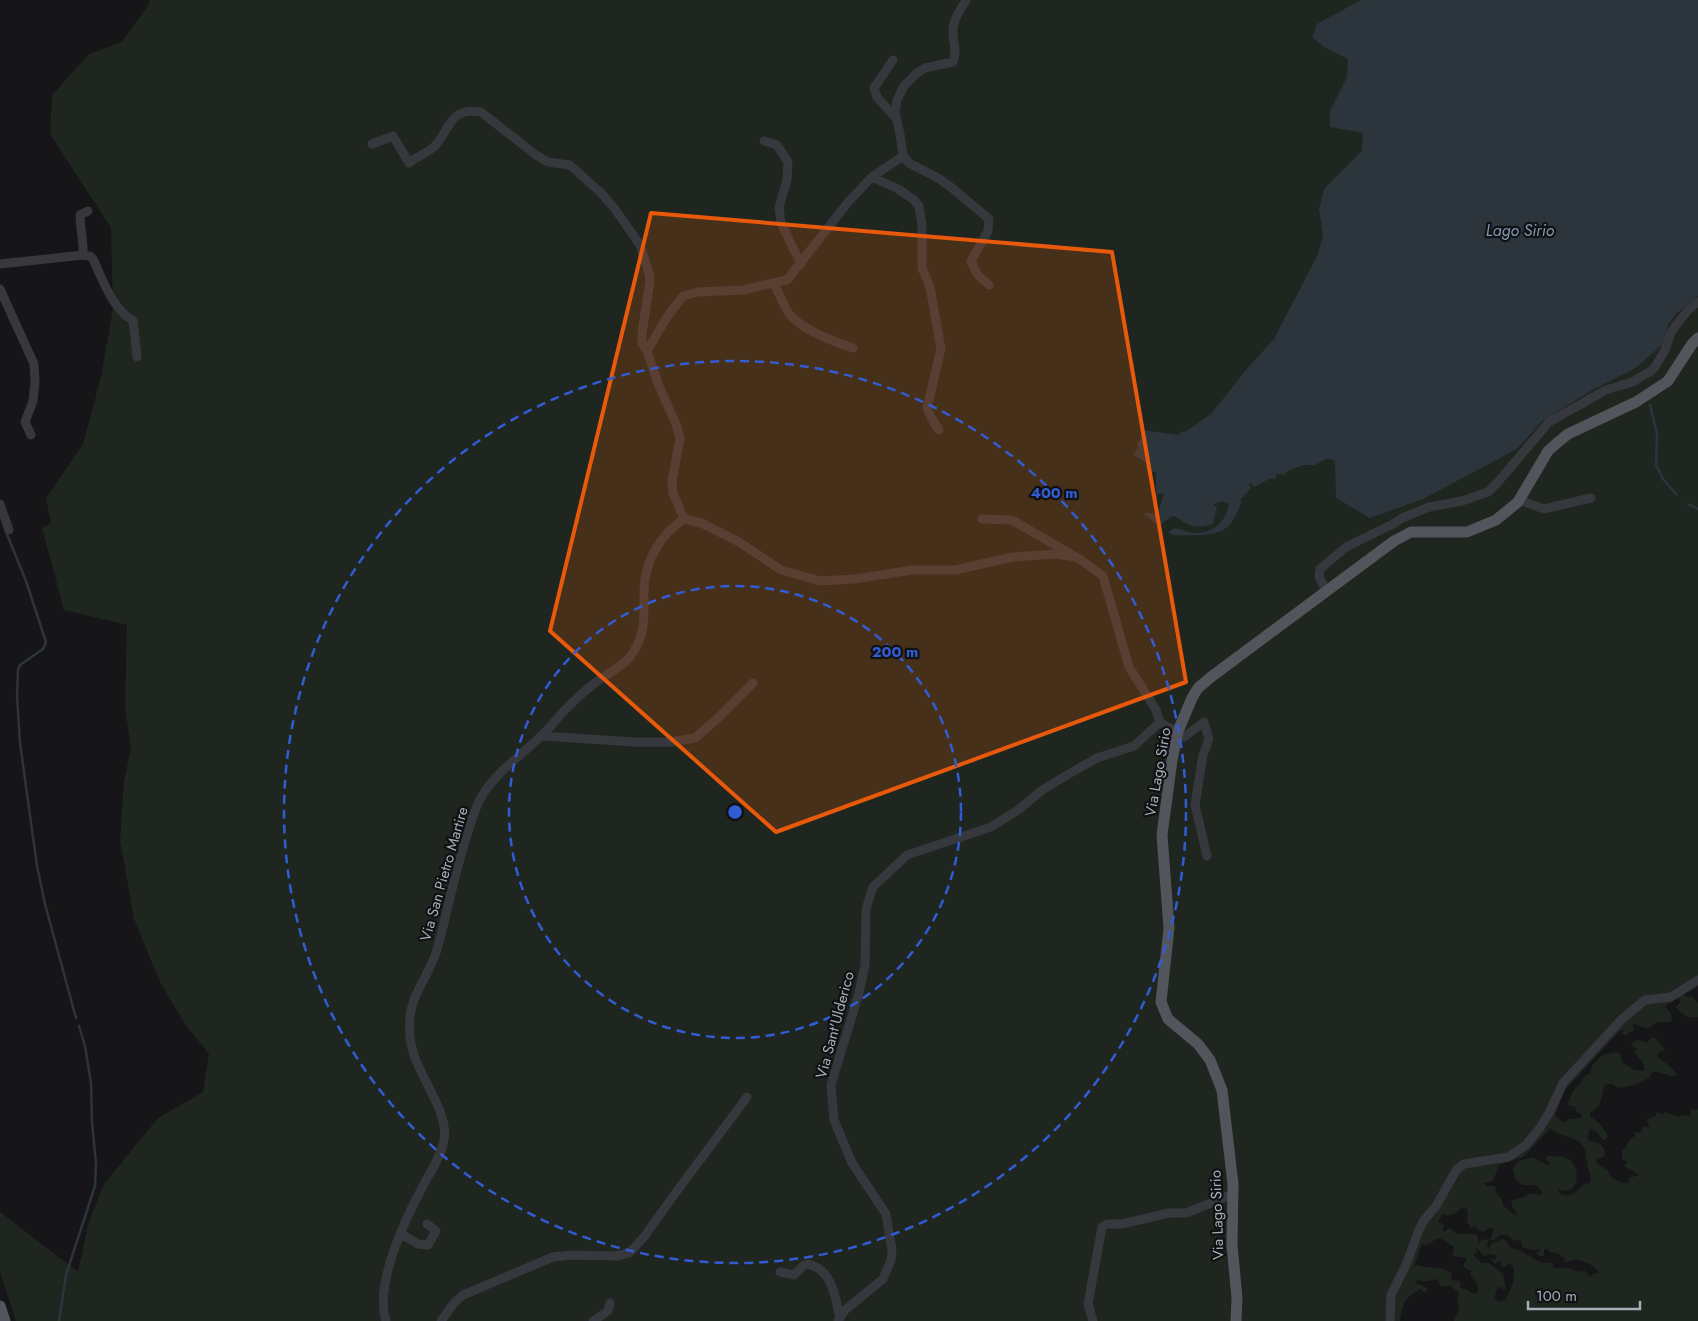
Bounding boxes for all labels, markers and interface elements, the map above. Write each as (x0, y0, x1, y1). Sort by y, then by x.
water label: Lago Sirio (1486, 219, 1555, 242)
text: 400 m (1030, 482, 1078, 504)
text: 200 m (872, 641, 918, 663)
street label: Via Lago Sirio (1139, 726, 1177, 818)
centre of rings (726, 803, 744, 821)
street label: Via San Pietro Martire (414, 804, 474, 944)
street label: Via Sant'Ulderico (810, 969, 860, 1081)
street label: Via Lago Sirio (1204, 1170, 1230, 1260)
scale bar (1528, 1278, 1640, 1310)
text: 100 m (1536, 1285, 1577, 1307)

